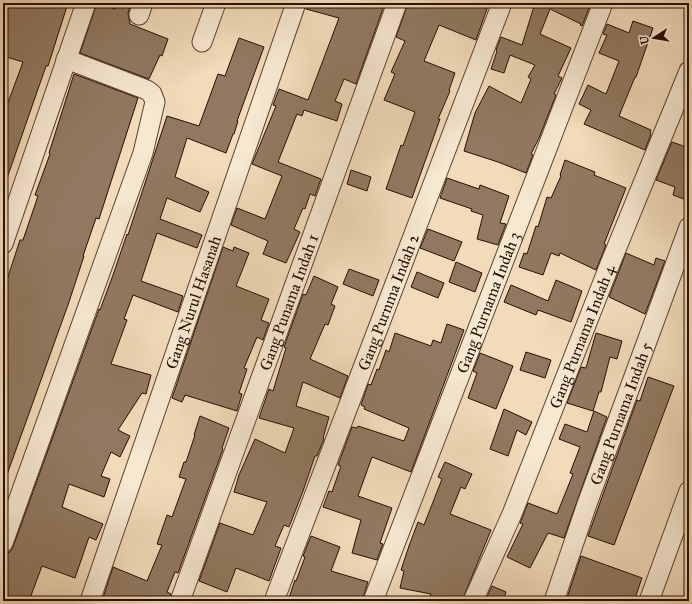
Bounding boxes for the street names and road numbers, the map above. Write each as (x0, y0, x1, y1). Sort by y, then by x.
street label: Gang Purnama Indah 3 (452, 229, 524, 376)
street label: Gang Punama Indah 1 (255, 231, 322, 373)
street label: Gang Purnma Indah 2 (353, 231, 423, 373)
street label: Gang Nurul Hasanah (161, 233, 225, 371)
street label: Gang Purnama Indah 4 (545, 261, 619, 411)
street label: Gang Purnama Indah 5 (585, 339, 656, 488)

